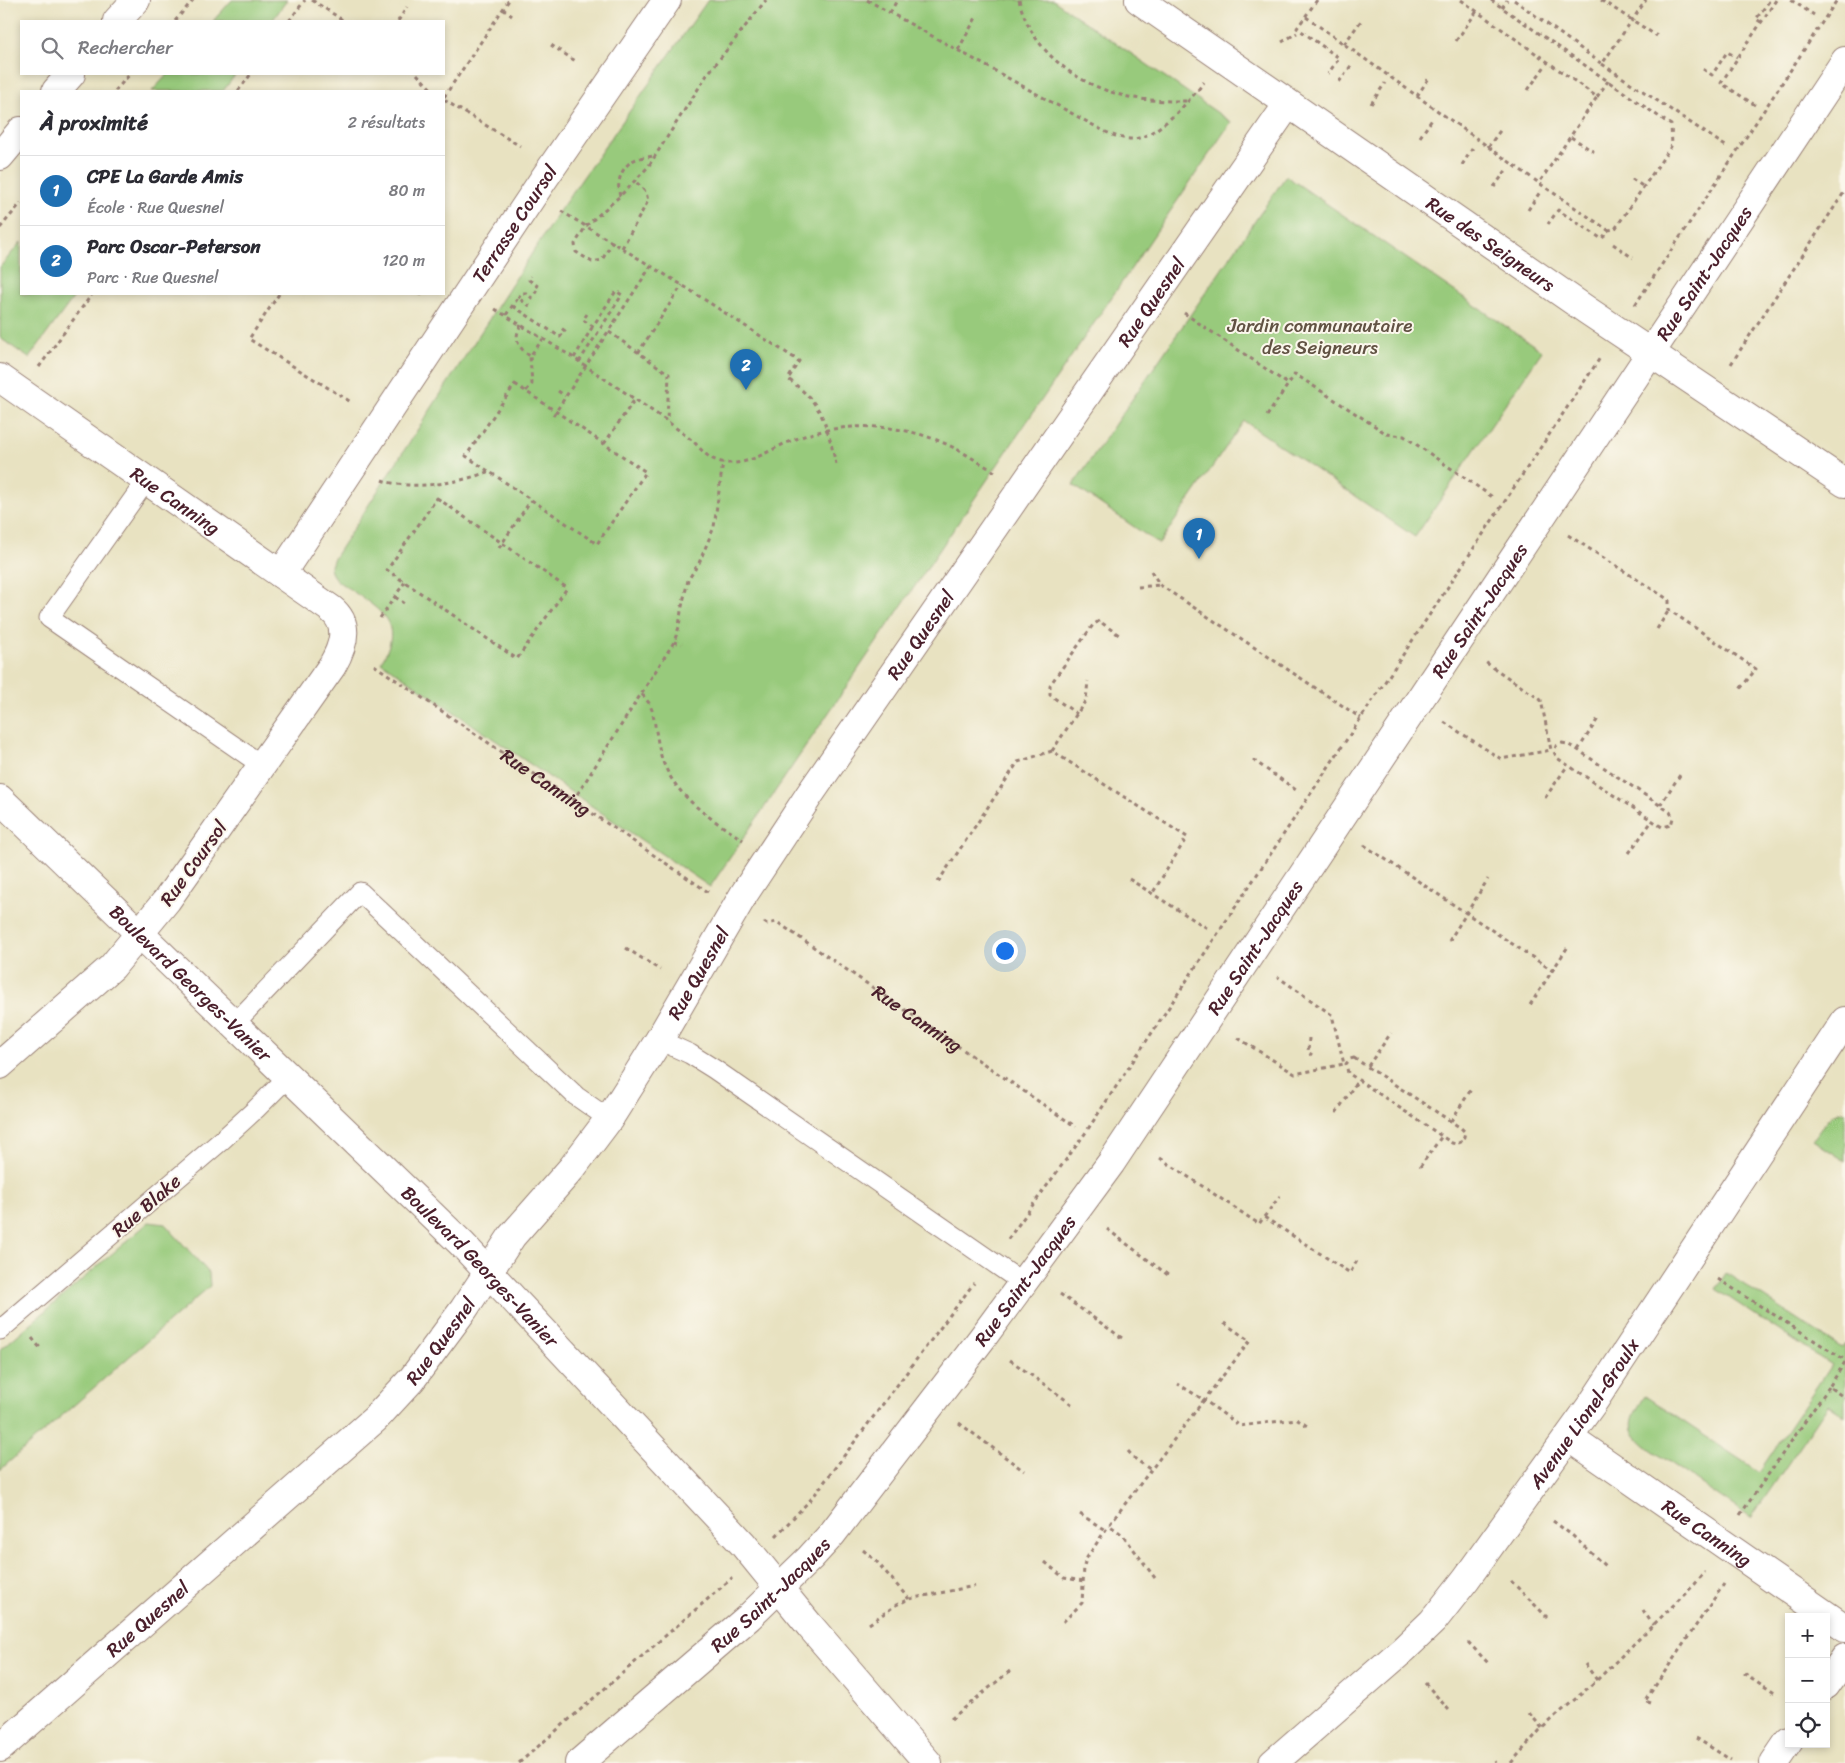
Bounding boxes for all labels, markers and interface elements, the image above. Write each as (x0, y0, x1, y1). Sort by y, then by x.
search box (20, 20, 445, 75)
text: Rechercher (78, 31, 173, 64)
icon: search (38, 34, 66, 62)
text: À proximité (40, 104, 148, 142)
text: 2 résultats (348, 108, 425, 137)
street label: Terrasse Coursol (463, 157, 566, 290)
text: CPE La Garde Amis (87, 160, 243, 193)
text: 1 (53, 176, 59, 205)
text: 80 m (389, 176, 425, 205)
street label: Rue des Seigneurs (1419, 188, 1562, 301)
text: École · Rue Quesnel (87, 193, 224, 222)
street label: Rue Saint-Jacques (1647, 199, 1761, 348)
text: Parc Oscar-Peterson (87, 230, 261, 263)
text: 2 (51, 246, 61, 275)
text: 120 m (382, 246, 425, 275)
street label: Rue Quesnel (1108, 250, 1195, 354)
text: Parc · Rue Quesnel (87, 263, 219, 292)
park label: Jardin communautaire des Seigneurs (1226, 309, 1413, 364)
pin: 2 (730, 349, 762, 390)
street label: Rue Canning (123, 458, 227, 544)
pin: 1 (1183, 518, 1215, 559)
street label: Rue Saint-Jacques (1423, 536, 1537, 685)
street label: Rue Quesnel (878, 583, 964, 687)
street label: Rue Canning (494, 740, 598, 825)
street label: Rue Coursol (151, 813, 236, 913)
street label: Rue Saint-Jacques (1198, 873, 1312, 1022)
street label: Boulevard Georges-Vanier (101, 896, 281, 1071)
street label: Rue Quesnel (658, 920, 739, 1026)
your location (992, 938, 1018, 964)
street label: Rue Canning (865, 976, 969, 1062)
street label: Rue Blake (104, 1165, 189, 1245)
street label: Boulevard Georges-Vanier (393, 1177, 568, 1356)
street label: Rue Saint-Jacques (965, 1208, 1085, 1354)
street label: Rue Quesnel (397, 1290, 485, 1392)
street label: Avenue Lionel-Groulx (1520, 1331, 1649, 1497)
street label: Rue Canning (1655, 1490, 1759, 1576)
street label: Rue Saint-Jacques (703, 1529, 839, 1661)
street label: Rue Quesnel (98, 1572, 198, 1665)
map controls (1785, 1613, 1830, 1748)
button: + (1785, 1613, 1830, 1658)
button: − (1785, 1658, 1830, 1703)
button: locate (1785, 1703, 1830, 1748)

